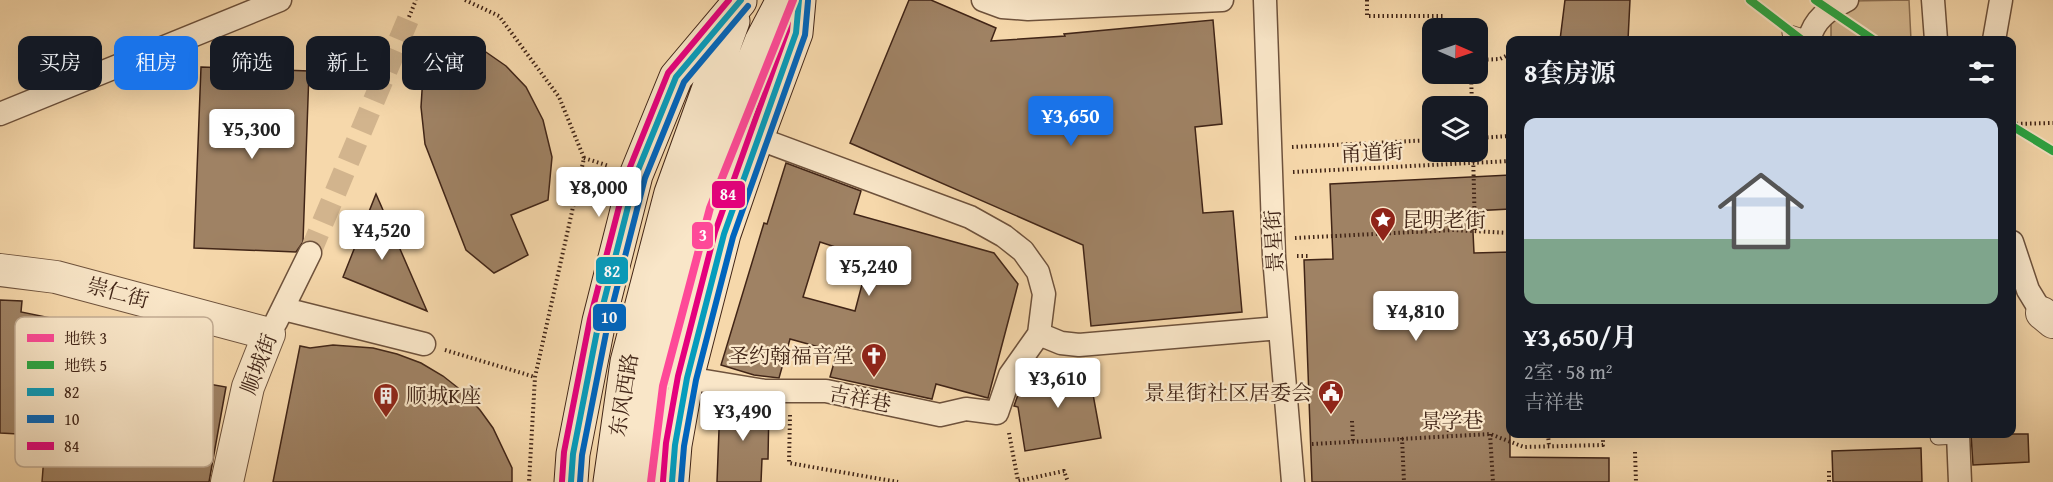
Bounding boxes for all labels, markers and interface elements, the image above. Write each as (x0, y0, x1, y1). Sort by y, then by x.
north arrow (1422, 18, 1488, 84)
map controls (1422, 18, 1488, 162)
chip: 买房 (18, 36, 102, 90)
chip: 租房 (114, 36, 198, 90)
chip: 筛选 (210, 36, 294, 90)
chip: 新上 (306, 36, 390, 90)
chip: 公寓 (402, 36, 486, 90)
text: 8套房源 (1524, 53, 1615, 92)
icon: filters (1965, 56, 1998, 89)
pin: ¥3,650 (1022, 96, 1120, 147)
button: layers (1422, 96, 1488, 162)
text: ¥3,650 (1042, 101, 1100, 130)
pin: ¥5,300 (203, 109, 301, 160)
text: ¥5,300 (223, 114, 281, 143)
street label: 甬道街 (1340, 135, 1404, 170)
icon: home (1707, 157, 1815, 265)
pin: ¥8,000 (550, 167, 648, 218)
text: ¥8,000 (570, 172, 628, 201)
line badge: 84 (711, 180, 746, 209)
text: 84 (720, 182, 736, 206)
place label: 昆明老街 (1402, 204, 1486, 235)
place icon: 昆明老街 (1368, 205, 1398, 243)
street label: 景星街 (1256, 209, 1291, 273)
pin: ¥4,520 (333, 210, 431, 261)
text: ¥4,520 (353, 215, 411, 244)
line badge: 3 (691, 221, 714, 250)
text: 3 (699, 223, 707, 247)
pin: ¥5,240 (820, 246, 918, 297)
text: ¥5,240 (840, 251, 898, 280)
line badge: 82 (595, 256, 629, 285)
text: 82 (604, 259, 620, 283)
street label: 崇仁街 (84, 269, 153, 316)
pin: ¥4,810 (1367, 291, 1465, 342)
text: ¥4,810 (1387, 296, 1445, 325)
line badge: 10 (592, 303, 627, 332)
text: 10 (601, 305, 617, 329)
legend (15, 317, 213, 467)
text: ¥3,650/月 (1524, 317, 1637, 356)
text: 地铁 3 (64, 326, 107, 350)
street label: 顺城街 (233, 329, 284, 399)
place label: 圣约翰福音堂 (728, 340, 854, 371)
church icon: 圣约翰福音堂 (859, 341, 889, 379)
street label: 东风西路 (602, 351, 645, 439)
text: 地铁 5 (64, 353, 107, 377)
text: 2室 · 58 m² (1524, 357, 1613, 386)
pin: ¥3,610 (1009, 358, 1107, 409)
text: ¥3,610 (1029, 363, 1087, 392)
street label: 吉祥巷 (826, 377, 894, 420)
place label: 景星街社区居委会 (1144, 377, 1312, 408)
public building icon: 景星街社区居委会 (1316, 378, 1346, 416)
text: 82 (64, 380, 79, 404)
place label: 顺城K座 (406, 380, 481, 411)
building icon: 顺城K座 (371, 381, 401, 419)
text: 吉祥巷 (1524, 387, 1584, 416)
pin: ¥3,490 (694, 391, 792, 442)
text: ¥3,490 (714, 396, 772, 425)
street label: 景学巷 (1420, 404, 1484, 437)
text: 10 (64, 407, 80, 431)
text: 84 (64, 434, 80, 458)

